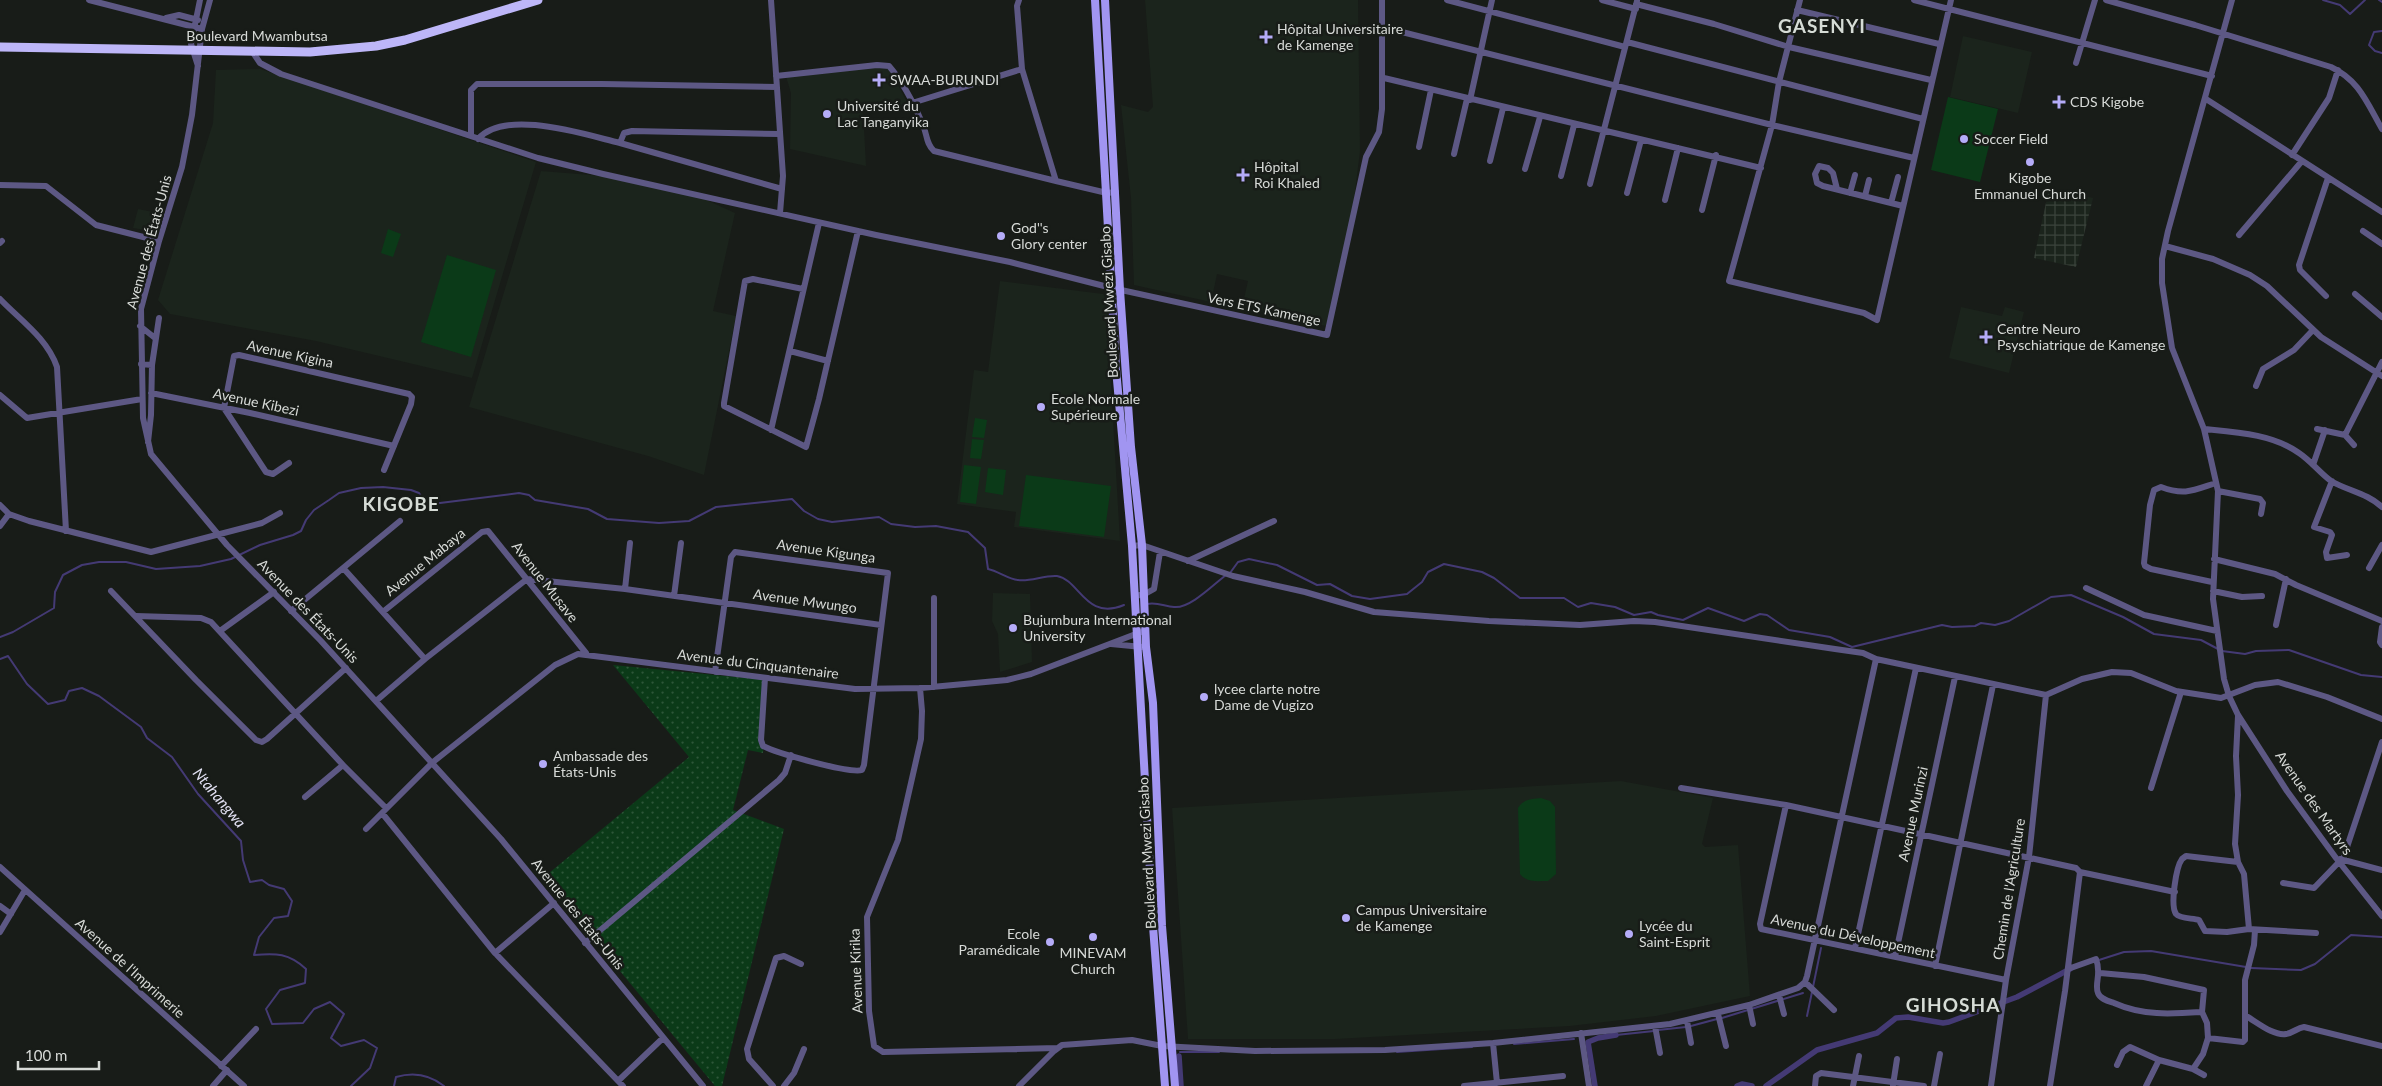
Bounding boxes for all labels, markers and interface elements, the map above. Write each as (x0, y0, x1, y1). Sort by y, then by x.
district label: GASENYI (1778, 14, 1866, 37)
place label: Hôpital Universitaire de Kamenge (1277, 20, 1403, 53)
street label: Boulevard Mwambutsa (186, 27, 328, 44)
marker: Hôpital Universitaire de Kamenge (1259, 30, 1273, 44)
place label: SWAA-BURUNDI (890, 71, 999, 88)
marker: SWAA-BURUNDI (872, 73, 886, 87)
place label: CDS Kigobe (2070, 93, 2144, 110)
marker: CDS Kigobe (2052, 95, 2066, 109)
place label: Université du Lac Tanganyika (837, 97, 929, 130)
marker: Université du Lac Tanganyika (821, 108, 833, 120)
place label: Soccer Field (1974, 130, 2048, 147)
marker: Soccer Field (1958, 133, 1970, 145)
marker: Kigobe Emmanuel Church (2024, 156, 2036, 168)
place label: Hôpital Roi Khaled (1254, 158, 1320, 191)
marker: Hôpital Roi Khaled (1236, 168, 1250, 182)
place label: Kigobe Emmanuel Church (1974, 169, 2086, 202)
street label: Avenue des États-Unis (122, 173, 175, 311)
place label: God''s Glory center (1011, 219, 1087, 252)
street label: Boulevard Mwezi Gisabo (1096, 225, 1121, 379)
marker: God''s Glory center (995, 230, 1007, 242)
street label: Vers ETS Kamenge (1206, 288, 1322, 329)
place label: Centre Neuro Psyschiatrique de Kamenge (1997, 320, 2165, 353)
marker: Centre Neuro Psyschiatrique de Kamenge (1979, 330, 1993, 344)
street label: Avenue Kigina (245, 336, 335, 371)
street label: Avenue Kibezi (212, 384, 301, 419)
place label: Ecole Normale Supérieure (1051, 390, 1140, 423)
marker: Ecole Normale Supérieure (1035, 401, 1047, 413)
district label: KIGOBE (362, 492, 440, 515)
street label: Avenue Mabaya (381, 524, 468, 599)
street label: Avenue Kigunga (776, 535, 877, 566)
street label: Avenue Musave (509, 538, 582, 626)
street label: Avenue des États-Unis (254, 555, 362, 666)
street label: Avenue Mwungo (752, 585, 858, 616)
place label: Bujumbura International University (1023, 611, 1172, 644)
marker: Bujumbura International University (1007, 622, 1019, 634)
street label: Avenue du Cinquantenaire (676, 645, 840, 682)
place label: lycee clarte notre Dame de Vugizo (1214, 680, 1320, 713)
marker: lycee clarte notre Dame de Vugizo (1198, 691, 1210, 703)
place label: Ambassade des États-Unis (553, 747, 648, 780)
street label: Avenue des Martyrs (2272, 747, 2357, 858)
marker: Ambassade des États-Unis (537, 758, 549, 770)
water label: Ntahangwa (190, 764, 250, 831)
street label: Avenue Murinzi (1894, 765, 1931, 863)
street label: Boulevard Mwezi Gisabo (1134, 776, 1159, 930)
street label: Chemin de l'Agriculture (1989, 817, 2028, 961)
street label: Avenue des États-Unis (528, 855, 628, 973)
place label: Campus Universitaire de Kamenge (1356, 901, 1487, 934)
street label: Avenue du Développement (1769, 910, 1937, 961)
marker: Campus Universitaire de Kamenge (1340, 912, 1352, 924)
street label: Avenue de l'Imprimerie (72, 914, 189, 1021)
place label: Lycée du Saint-Esprit (1639, 917, 1710, 950)
place label: Ecole Paramédicale (958, 925, 1040, 958)
street label: Avenue Kirika (846, 928, 865, 1014)
marker: Lycée du Saint-Esprit (1623, 928, 1635, 940)
marker: MINEVAM Church (1087, 931, 1099, 943)
marker: Ecole Paramédicale (1044, 936, 1056, 948)
place label: MINEVAM Church (1060, 944, 1126, 977)
district label: GIHOSHA (1906, 993, 2000, 1016)
scale bar (18, 1038, 99, 1070)
text: 100 m (25, 1046, 67, 1064)

